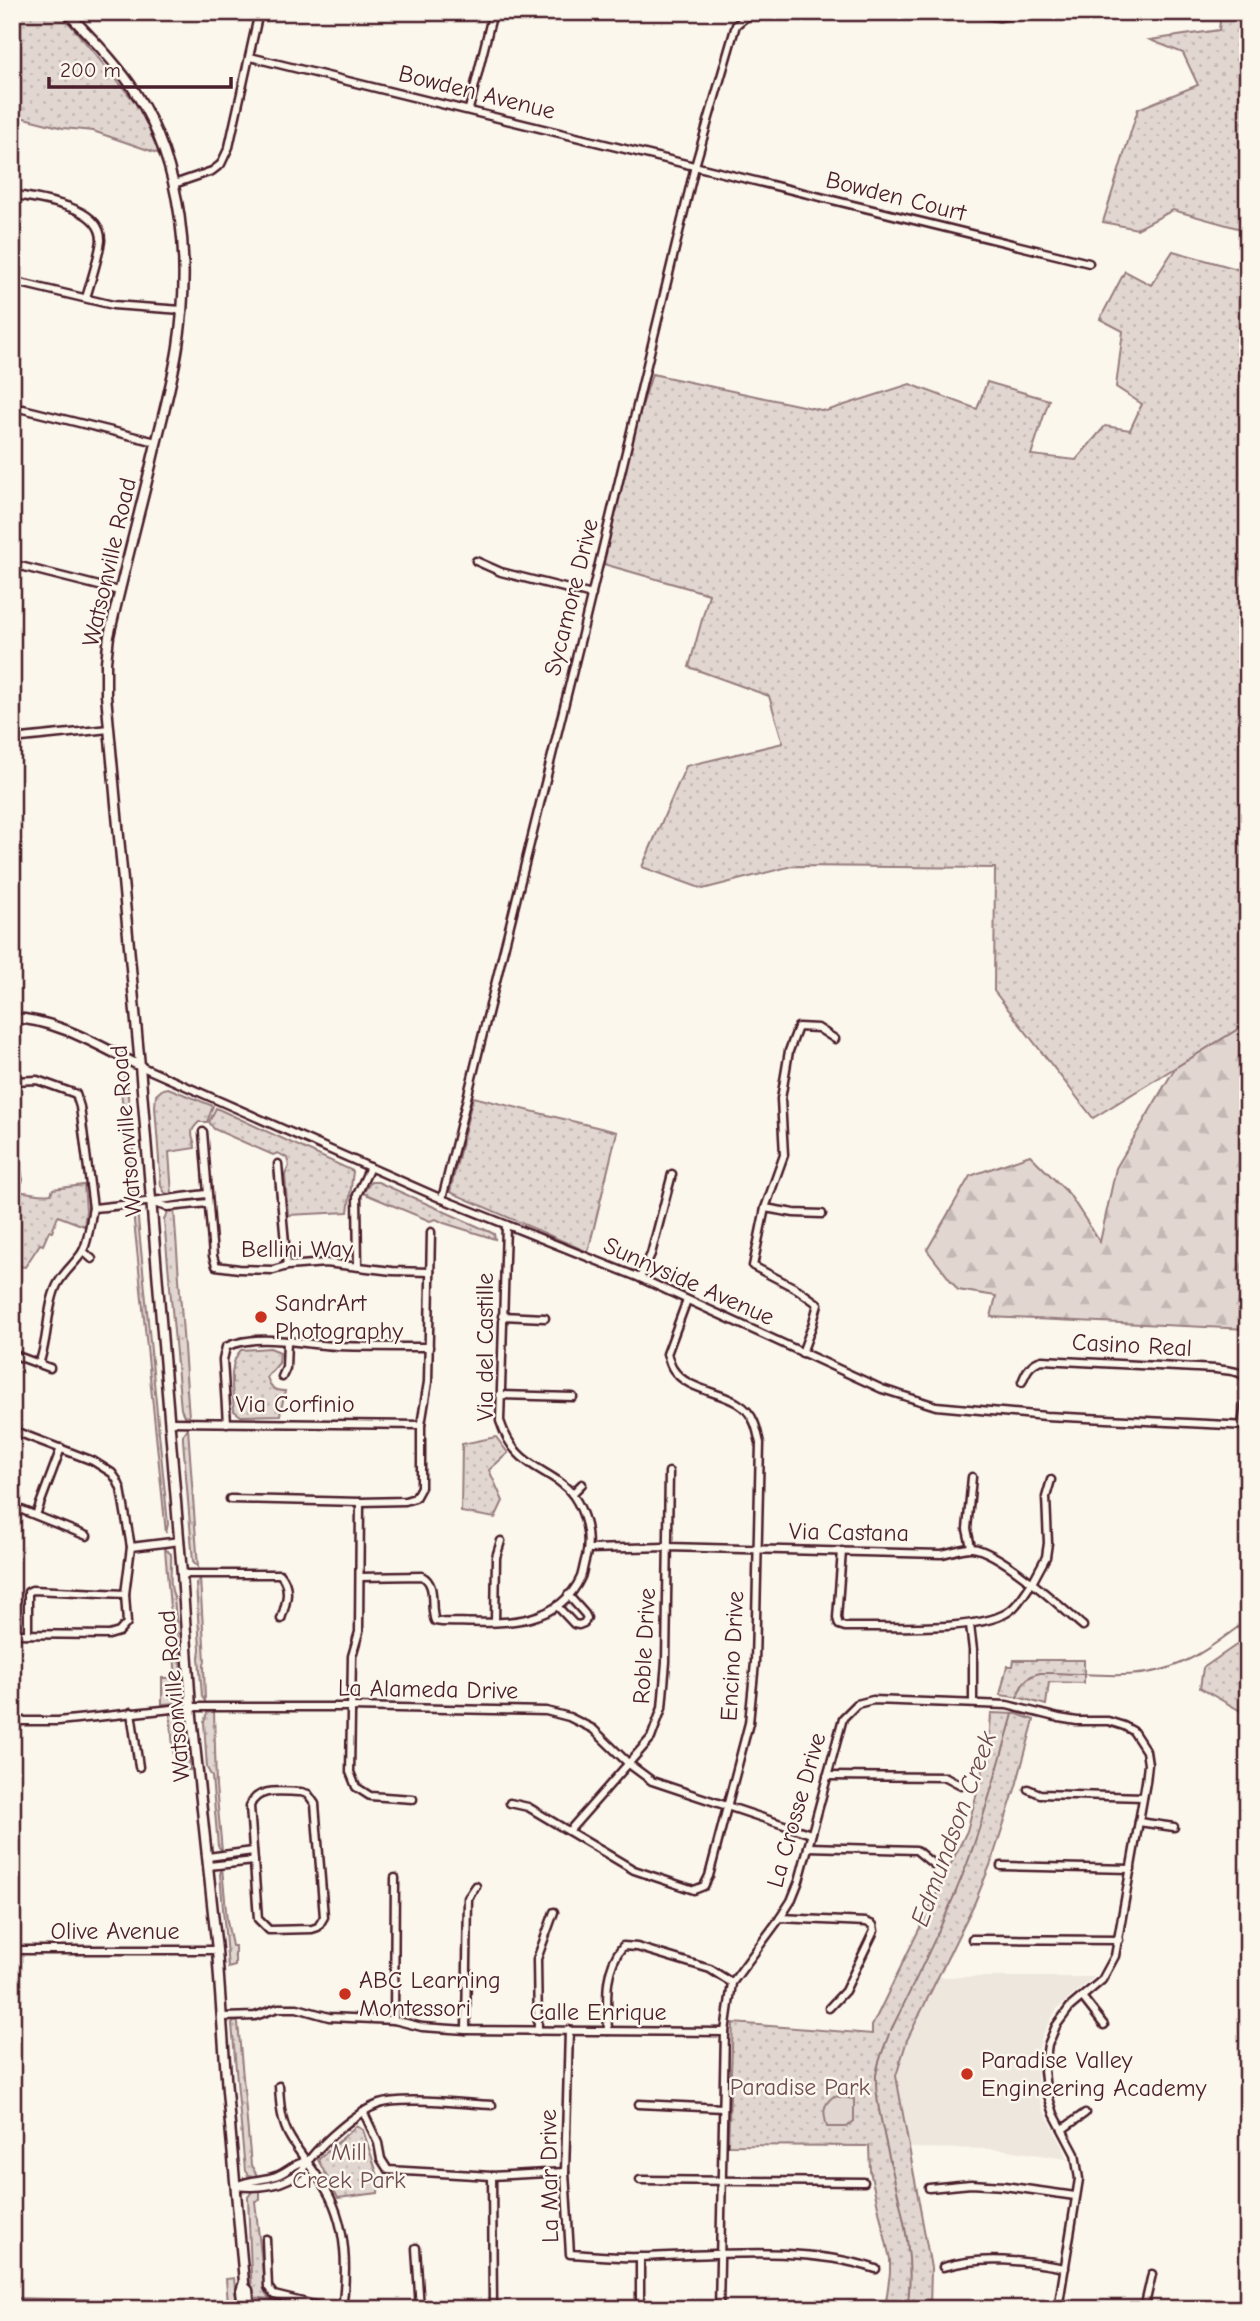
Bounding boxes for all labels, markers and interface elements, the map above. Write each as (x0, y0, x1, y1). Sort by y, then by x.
scale bar (49, 46, 231, 90)
text: 200 m (60, 58, 121, 82)
street label: Bowden Avenue (396, 59, 558, 125)
street label: Bowden Court (823, 165, 970, 227)
street label: Watsonville Road (76, 475, 142, 649)
street label: Sycamore Drive (538, 516, 604, 678)
street label: Watsonville Road (105, 1044, 147, 1218)
street label: Sunnyside Avenue (599, 1231, 779, 1331)
street label: Bellini Way (241, 1235, 353, 1263)
street label: Via del Castille (471, 1273, 499, 1421)
place label: SandrArt Photography (275, 1289, 403, 1345)
marker: SandrArt Photography (253, 1309, 269, 1325)
street label: Casino Real (1071, 1328, 1193, 1362)
street label: Via Corfinio (235, 1390, 355, 1418)
street label: Via Castana (789, 1517, 909, 1547)
street label: Roble Drive (627, 1587, 661, 1705)
street label: Encino Drive (715, 1590, 749, 1722)
street label: Watsonville Road (153, 1609, 195, 1783)
street label: La Alameda Drive (338, 1673, 518, 1705)
water label: Edmundson Creek (905, 1727, 1003, 1930)
street label: La Crosse Drive (760, 1729, 832, 1891)
street label: Olive Avenue (51, 1917, 179, 1945)
place label: ABC Learning Montessori (359, 1966, 501, 2022)
marker: ABC Learning Montessori (337, 1986, 353, 2002)
street label: Calle Enrique (529, 1998, 667, 2026)
place label: Paradise Valley Engineering Academy (981, 2046, 1207, 2102)
marker: Paradise Valley Engineering Academy (959, 2066, 975, 2082)
park label: Paradise Park (730, 2073, 871, 2101)
street label: La Mar Drive (534, 2109, 564, 2243)
park label: Mill Creek Park (292, 2138, 406, 2194)

